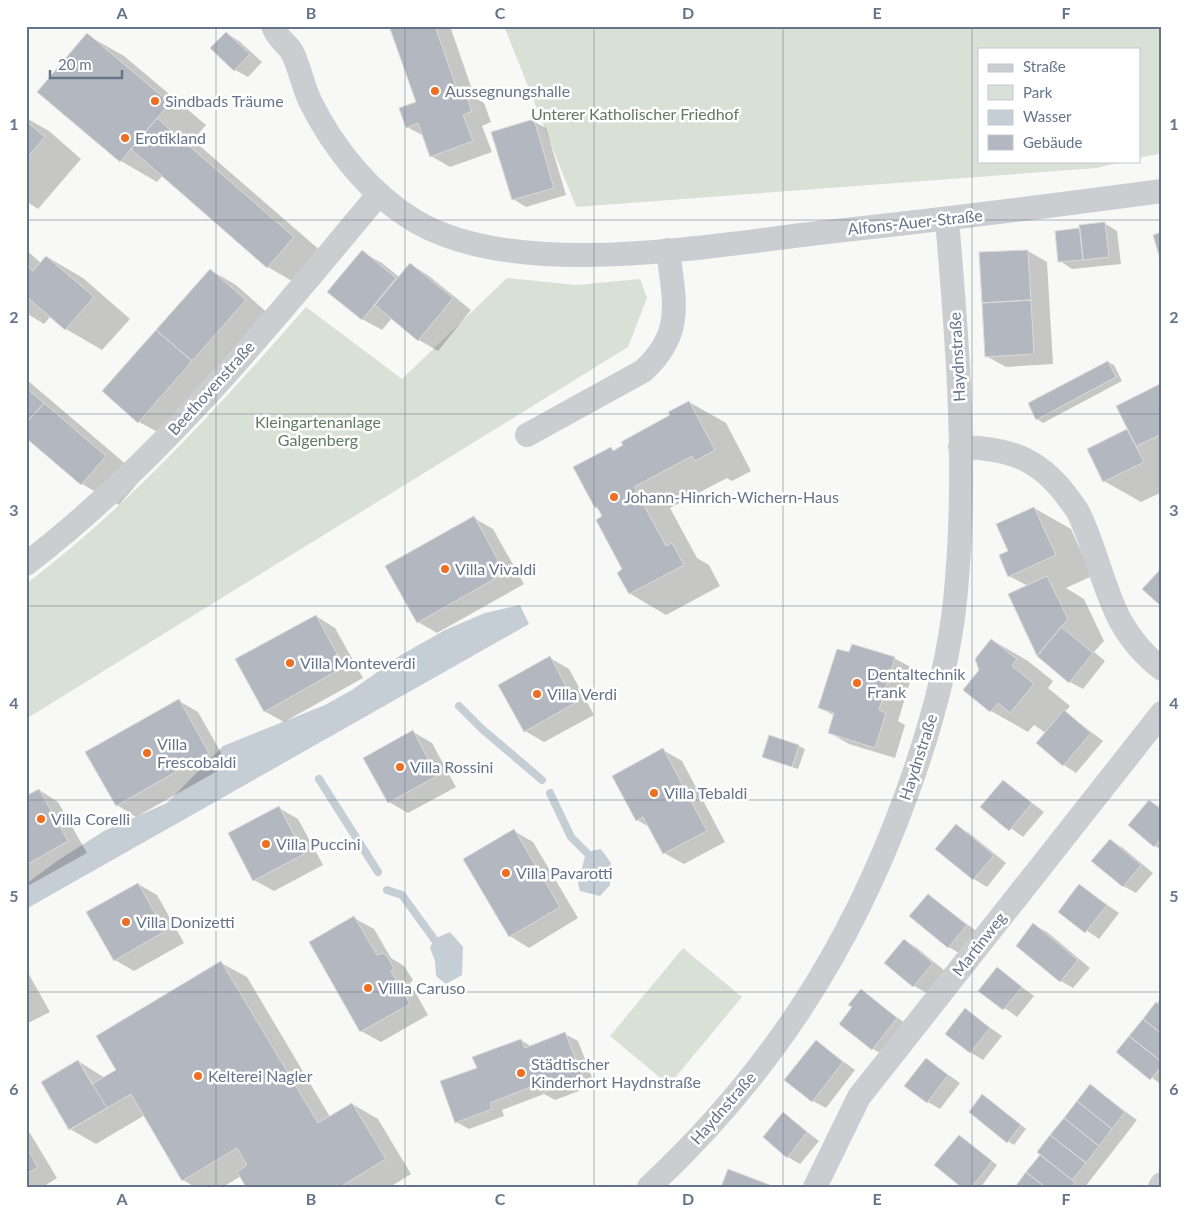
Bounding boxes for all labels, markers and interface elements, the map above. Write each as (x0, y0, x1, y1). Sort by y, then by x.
text: A (115, 3, 128, 22)
text: B (306, 3, 316, 22)
text: C (495, 3, 506, 22)
text: D (682, 3, 694, 22)
text: E (872, 3, 882, 22)
text: F (1061, 3, 1071, 22)
scale bar (50, 48, 122, 80)
legend (978, 48, 1140, 162)
text: 20 m (58, 55, 92, 73)
text: Straße (1023, 57, 1066, 75)
place label: Aussegnungshalle (445, 81, 570, 100)
text: Park (1023, 83, 1053, 101)
marker: Aussegnungshalle (429, 85, 441, 97)
place label: Sindbads Träume (165, 91, 284, 110)
marker: Sindbads Träume (149, 95, 161, 107)
park label: Unterer Katholischer Friedhof (531, 104, 739, 123)
text: Wasser (1023, 107, 1072, 125)
text: 1 (9, 114, 19, 133)
text: 1 (1169, 114, 1179, 133)
place label: Erotikland (135, 128, 206, 147)
marker: Erotikland (119, 132, 131, 144)
text: Gebäude (1023, 133, 1082, 151)
street label: Alfons-Auer-Straße (846, 205, 983, 238)
text: 2 (9, 307, 19, 326)
text: 2 (1169, 307, 1179, 326)
street label: Haydnstraße (945, 312, 968, 402)
street label: Beethovenstraße (163, 337, 258, 439)
park label: Kleingartenanlage Galgenberg (255, 412, 381, 449)
place label: Johann-Hinrich-Wichern-Haus (624, 487, 839, 506)
marker: Johann-Hinrich-Wichern-Haus (608, 491, 620, 503)
text: 3 (9, 500, 19, 519)
text: 3 (1169, 500, 1179, 519)
place label: Villa Vivaldi (455, 559, 536, 578)
marker: Villa Vivaldi (439, 563, 451, 575)
place label: Villa Monteverdi (300, 653, 416, 672)
marker: Villa Monteverdi (284, 657, 296, 669)
place label: Dentaltechnik Frank (867, 664, 966, 701)
marker: Dentaltechnik Frank (851, 677, 863, 689)
place label: Villa Verdi (547, 684, 617, 703)
marker: Villa Verdi (531, 688, 543, 700)
text: 4 (9, 693, 19, 712)
text: 4 (1169, 693, 1179, 712)
street label: Haydnstraße (895, 711, 940, 802)
place label: Villa Frescobaldi (157, 734, 236, 771)
marker: Villa Frescobaldi (141, 747, 153, 759)
place label: Villa Rossini (410, 757, 493, 776)
marker: Villa Rossini (394, 761, 406, 773)
place label: Villa Tebaldi (664, 783, 747, 802)
marker: Villa Tebaldi (648, 787, 660, 799)
place label: Villa Corelli (51, 809, 130, 828)
marker: Villa Corelli (35, 813, 47, 825)
place label: Villa Puccini (276, 834, 360, 853)
marker: Villa Puccini (260, 838, 272, 850)
place label: Villa Pavarotti (516, 863, 613, 882)
marker: Villa Pavarotti (500, 867, 512, 879)
text: 5 (9, 886, 19, 905)
text: 5 (1169, 886, 1179, 905)
street label: Martinweg (948, 908, 1010, 980)
place label: Villa Donizetti (136, 912, 235, 931)
marker: Villa Donizetti (120, 916, 132, 928)
place label: Villla Caruso (378, 978, 465, 997)
marker: Villla Caruso (362, 982, 374, 994)
place label: Städtischer Kinderhort Haydnstraße (531, 1054, 701, 1091)
place label: Kelterei Nagler (208, 1066, 313, 1085)
marker: Städtischer Kinderhort Haydnstraße (515, 1067, 527, 1079)
street label: Haydnstraße (686, 1068, 759, 1148)
marker: Kelterei Nagler (192, 1070, 204, 1082)
text: 6 (9, 1079, 19, 1098)
text: 6 (1169, 1079, 1179, 1098)
text: A (115, 1189, 128, 1208)
text: B (306, 1189, 316, 1208)
text: C (495, 1189, 506, 1208)
text: D (682, 1189, 694, 1208)
text: E (872, 1189, 882, 1208)
text: F (1061, 1189, 1071, 1208)

